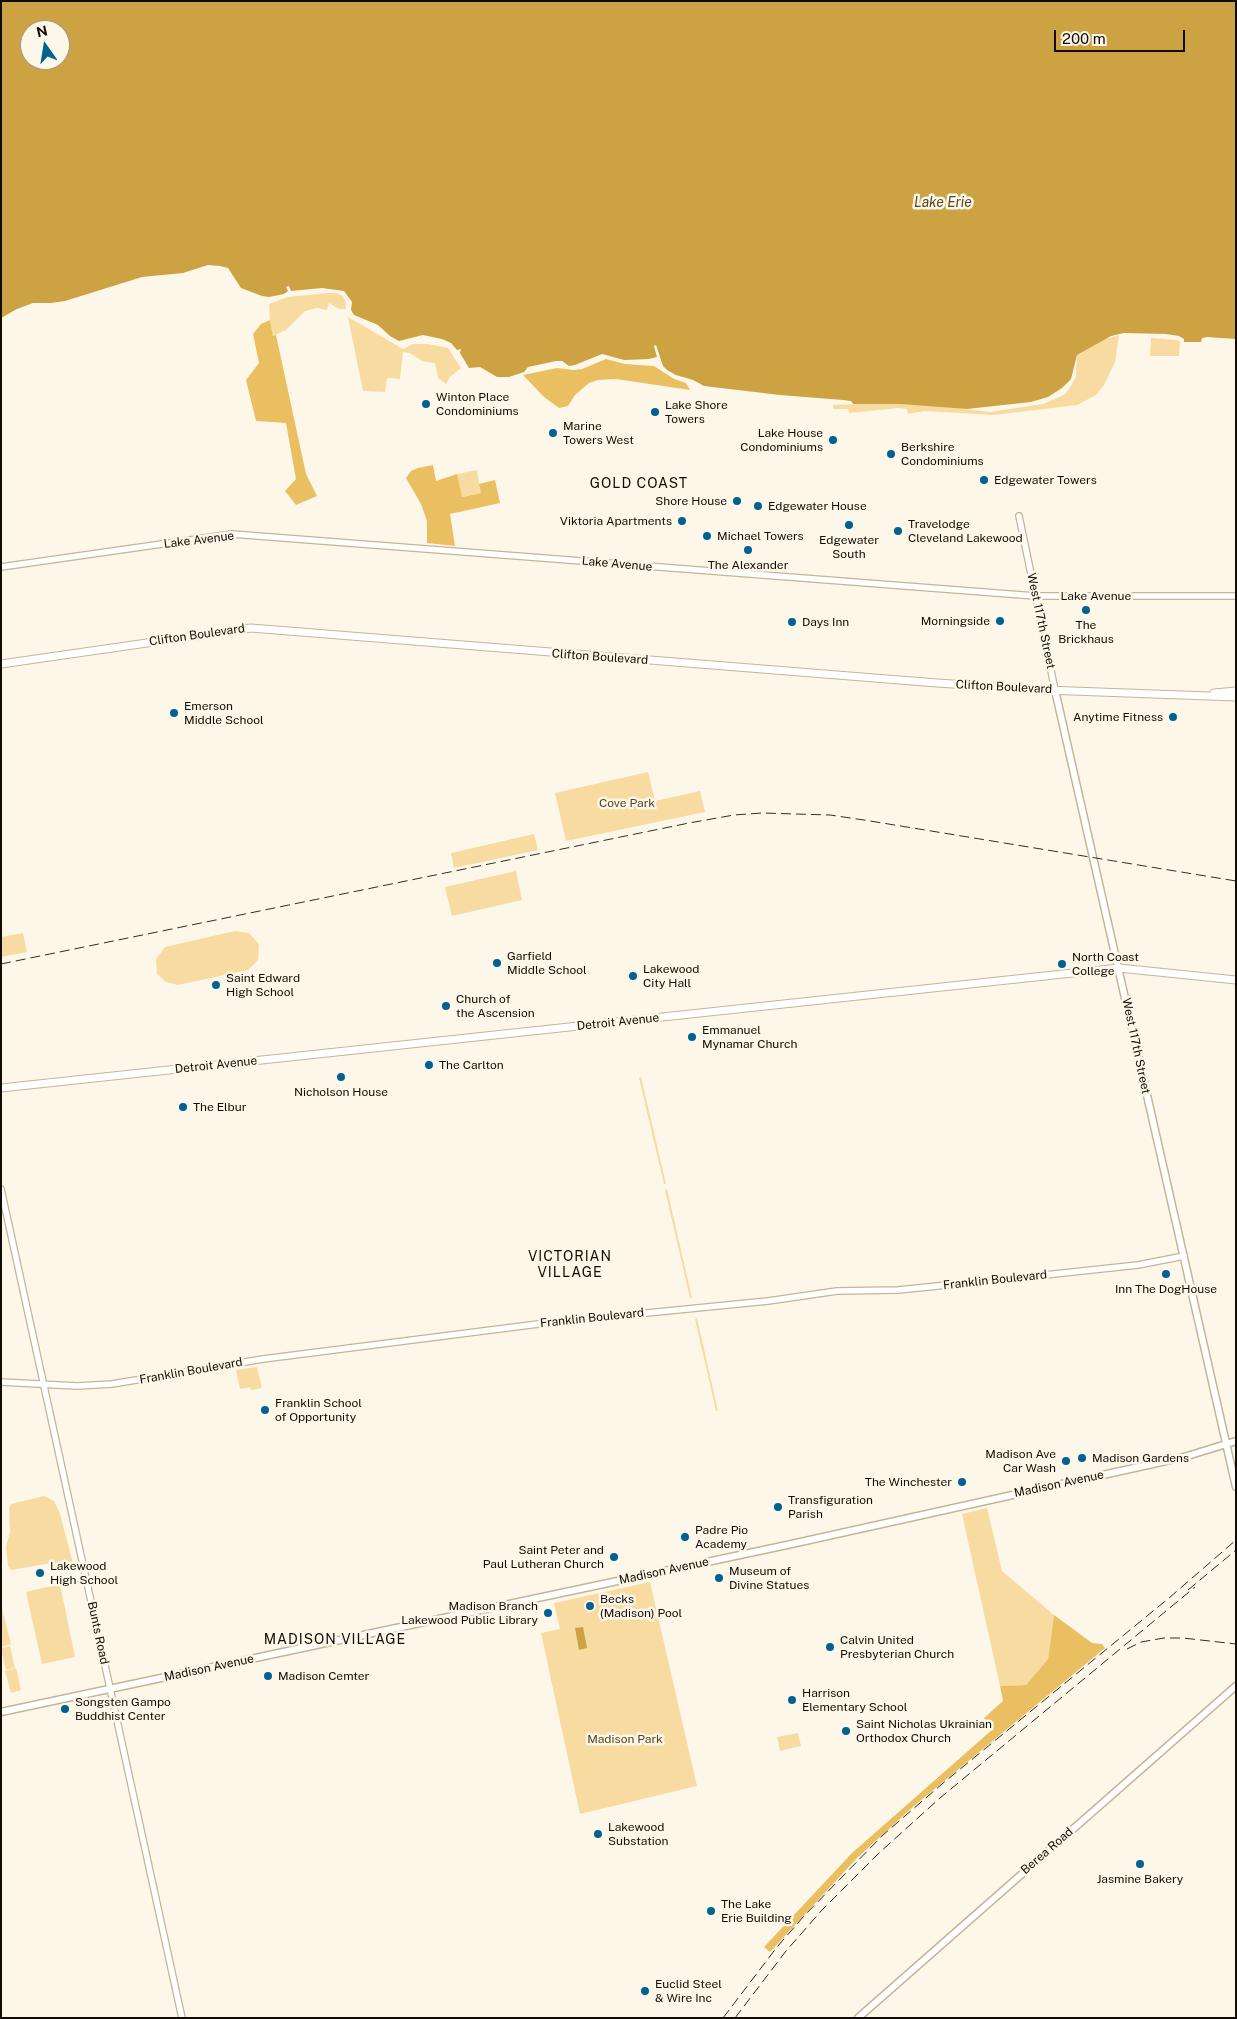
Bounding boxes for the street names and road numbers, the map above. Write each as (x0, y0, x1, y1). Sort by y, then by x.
street label: Lake Avenue (163, 529, 235, 551)
street label: Lake Avenue (581, 554, 653, 574)
street label: West 117th Street (1024, 572, 1058, 670)
street label: Lake Avenue (1061, 589, 1131, 603)
street label: Clifton Boulevard (148, 621, 246, 649)
street label: Clifton Boulevard (551, 646, 649, 668)
street label: Clifton Boulevard (955, 677, 1053, 697)
street label: West 117th Street (1119, 997, 1153, 1095)
street label: Detroit Avenue (576, 1011, 660, 1033)
street label: Detroit Avenue (174, 1054, 258, 1076)
street label: Franklin Boulevard (942, 1267, 1048, 1293)
street label: Franklin Boulevard (539, 1305, 645, 1331)
street label: Franklin Boulevard (138, 1355, 244, 1387)
street label: Madison Avenue (1013, 1467, 1105, 1501)
street label: Madison Avenue (618, 1554, 710, 1588)
street label: Bunts Road (84, 1600, 112, 1666)
street label: Madison Avenue (163, 1651, 255, 1685)
street label: Berea Road (1018, 1825, 1076, 1877)

